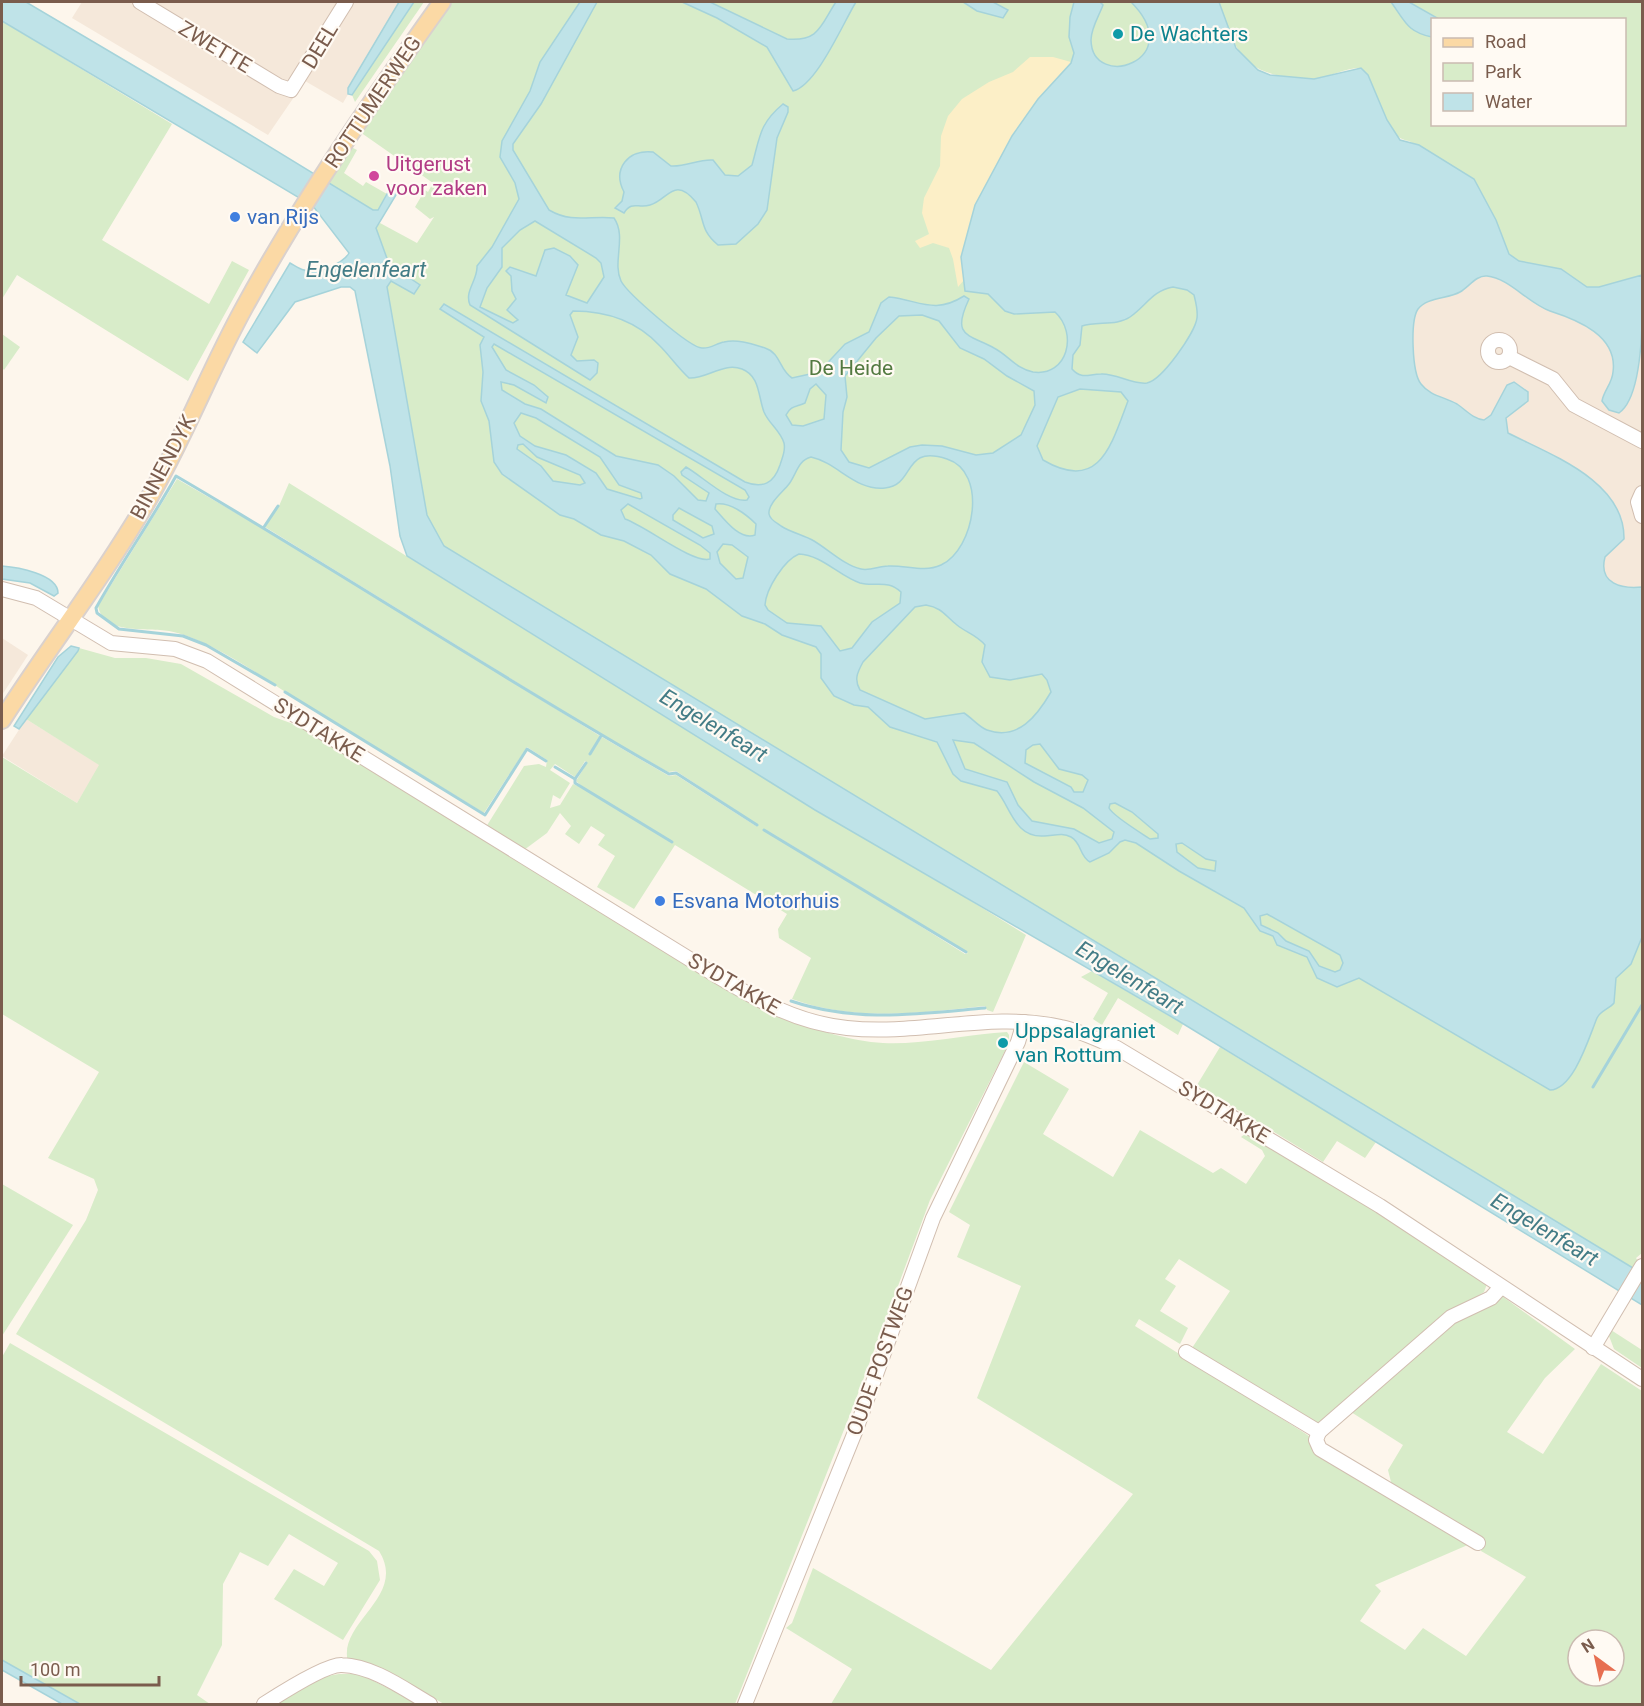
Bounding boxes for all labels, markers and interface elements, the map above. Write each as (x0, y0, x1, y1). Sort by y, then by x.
street label: ZWETTE (174, 16, 256, 78)
legend (1431, 18, 1626, 126)
street label: DEEL (297, 19, 343, 73)
place label: De Wachters (1130, 22, 1248, 46)
marker: De Wachters (1111, 27, 1125, 41)
street label: ROTTUMERWEG (320, 31, 426, 173)
text: Road (1485, 31, 1526, 52)
text: Park (1485, 61, 1522, 82)
text: Water (1485, 91, 1532, 112)
place label: Uitgerust voor zaken (386, 152, 487, 200)
marker: Uitgerust voor zaken (367, 169, 381, 183)
place label: van Rijs (247, 205, 319, 229)
marker: van Rijs (228, 210, 242, 224)
water label: Engelenfeart (306, 257, 427, 282)
park label: De Heide (809, 356, 893, 380)
street label: BINNENDYK (125, 410, 201, 523)
water label: Engelenfeart (656, 684, 773, 768)
street label: SYDTAKKE (269, 693, 369, 767)
place label: Esvana Motorhuis (672, 889, 840, 913)
marker: Esvana Motorhuis (653, 894, 667, 908)
water label: Engelenfeart (1072, 936, 1189, 1020)
street label: SYDTAKKE (684, 948, 784, 1020)
place label: Uppsalagraniet van Rottum (1015, 1019, 1156, 1067)
marker: Uppsalagraniet van Rottum (996, 1036, 1010, 1050)
street label: SYDTAKKE (1174, 1075, 1274, 1149)
water label: Engelenfeart (1487, 1188, 1604, 1272)
street label: OUDE POSTWEG (842, 1283, 918, 1439)
north arrow (1566, 1628, 1626, 1688)
text: N (1578, 1635, 1598, 1657)
scale bar (21, 1649, 159, 1687)
text: 100 m (30, 1659, 81, 1680)

